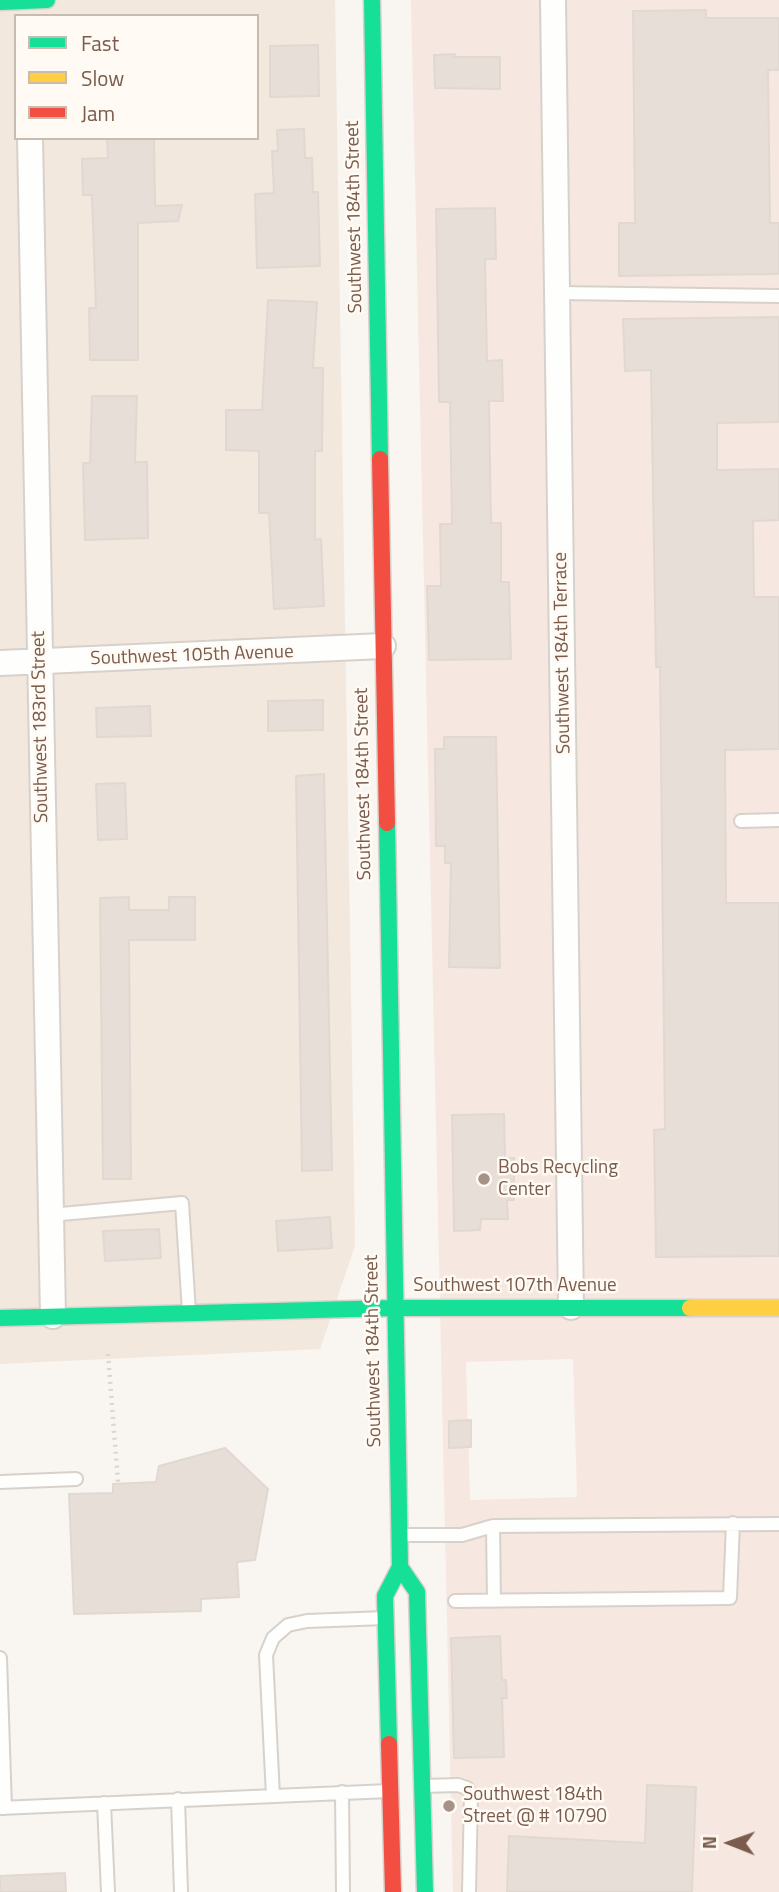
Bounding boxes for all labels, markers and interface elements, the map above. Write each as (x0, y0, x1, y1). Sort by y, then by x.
legend (14, 14, 259, 140)
text: Fast (81, 27, 119, 59)
text: Slow (81, 62, 124, 94)
text: Jam (81, 97, 115, 129)
street label: Southwest 184th Street (342, 120, 368, 314)
street label: Southwest 184th Terrace (550, 552, 576, 754)
street label: Southwest 183rd Street (28, 631, 54, 823)
street label: Southwest 105th Avenue (90, 641, 294, 671)
street label: Southwest 184th Street (351, 687, 377, 881)
place label: Bobs Recycling Center (498, 1157, 618, 1201)
marker: Bobs Recycling Center (476, 1171, 492, 1187)
street label: Southwest 184th Street (361, 1254, 387, 1448)
street label: Southwest 107th Avenue (413, 1275, 617, 1297)
place label: Southwest 184th Street @ # 10790 (463, 1784, 607, 1828)
marker: Southwest 184th Street @ # 10790 (441, 1798, 457, 1814)
north arrow (695, 1808, 765, 1878)
text: N (694, 1836, 723, 1849)

